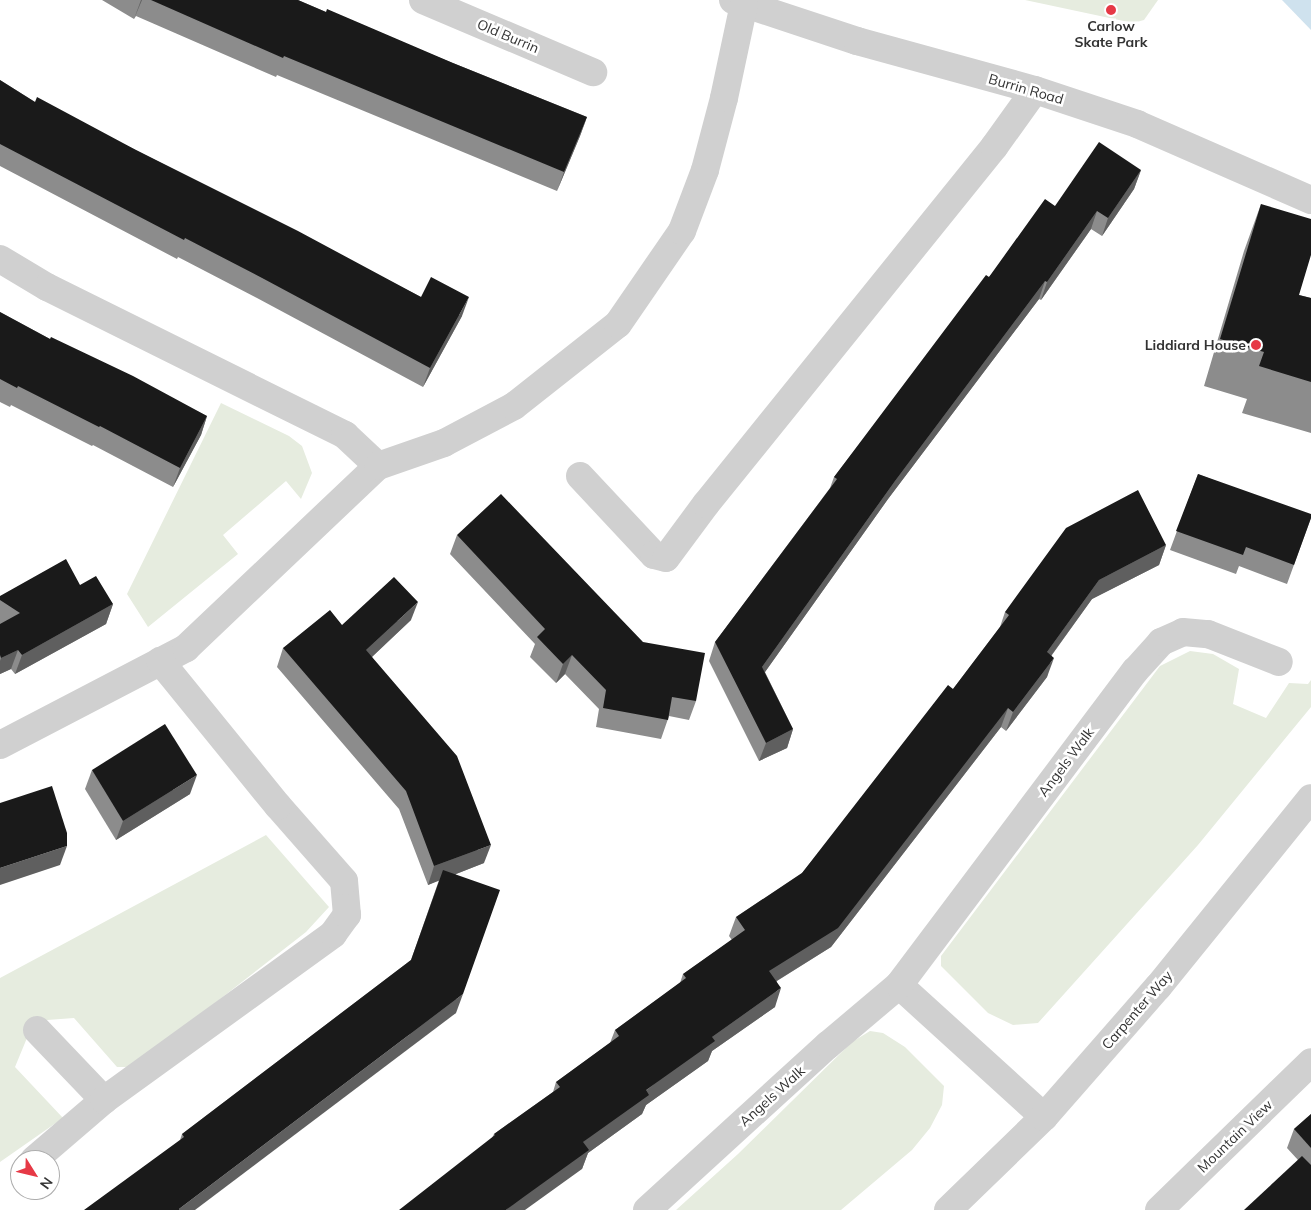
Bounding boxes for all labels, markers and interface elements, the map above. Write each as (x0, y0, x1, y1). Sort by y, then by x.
marker: Carlow Skate Park (1105, 4, 1117, 16)
street label: Old Burrin (475, 15, 541, 57)
place label: Carlow Skate Park (1074, 18, 1148, 50)
street label: Burrin Road (987, 70, 1065, 108)
place label: Liddiard House (1145, 337, 1246, 353)
marker: Liddiard House (1250, 339, 1262, 351)
street label: Angels Walk (1035, 724, 1097, 800)
street label: Carpenter Way (1098, 967, 1176, 1053)
street label: Angels Walk (736, 1062, 808, 1130)
street label: Mountain View (1194, 1096, 1276, 1176)
north arrow (10, 1150, 60, 1200)
text: N (36, 1174, 57, 1193)

